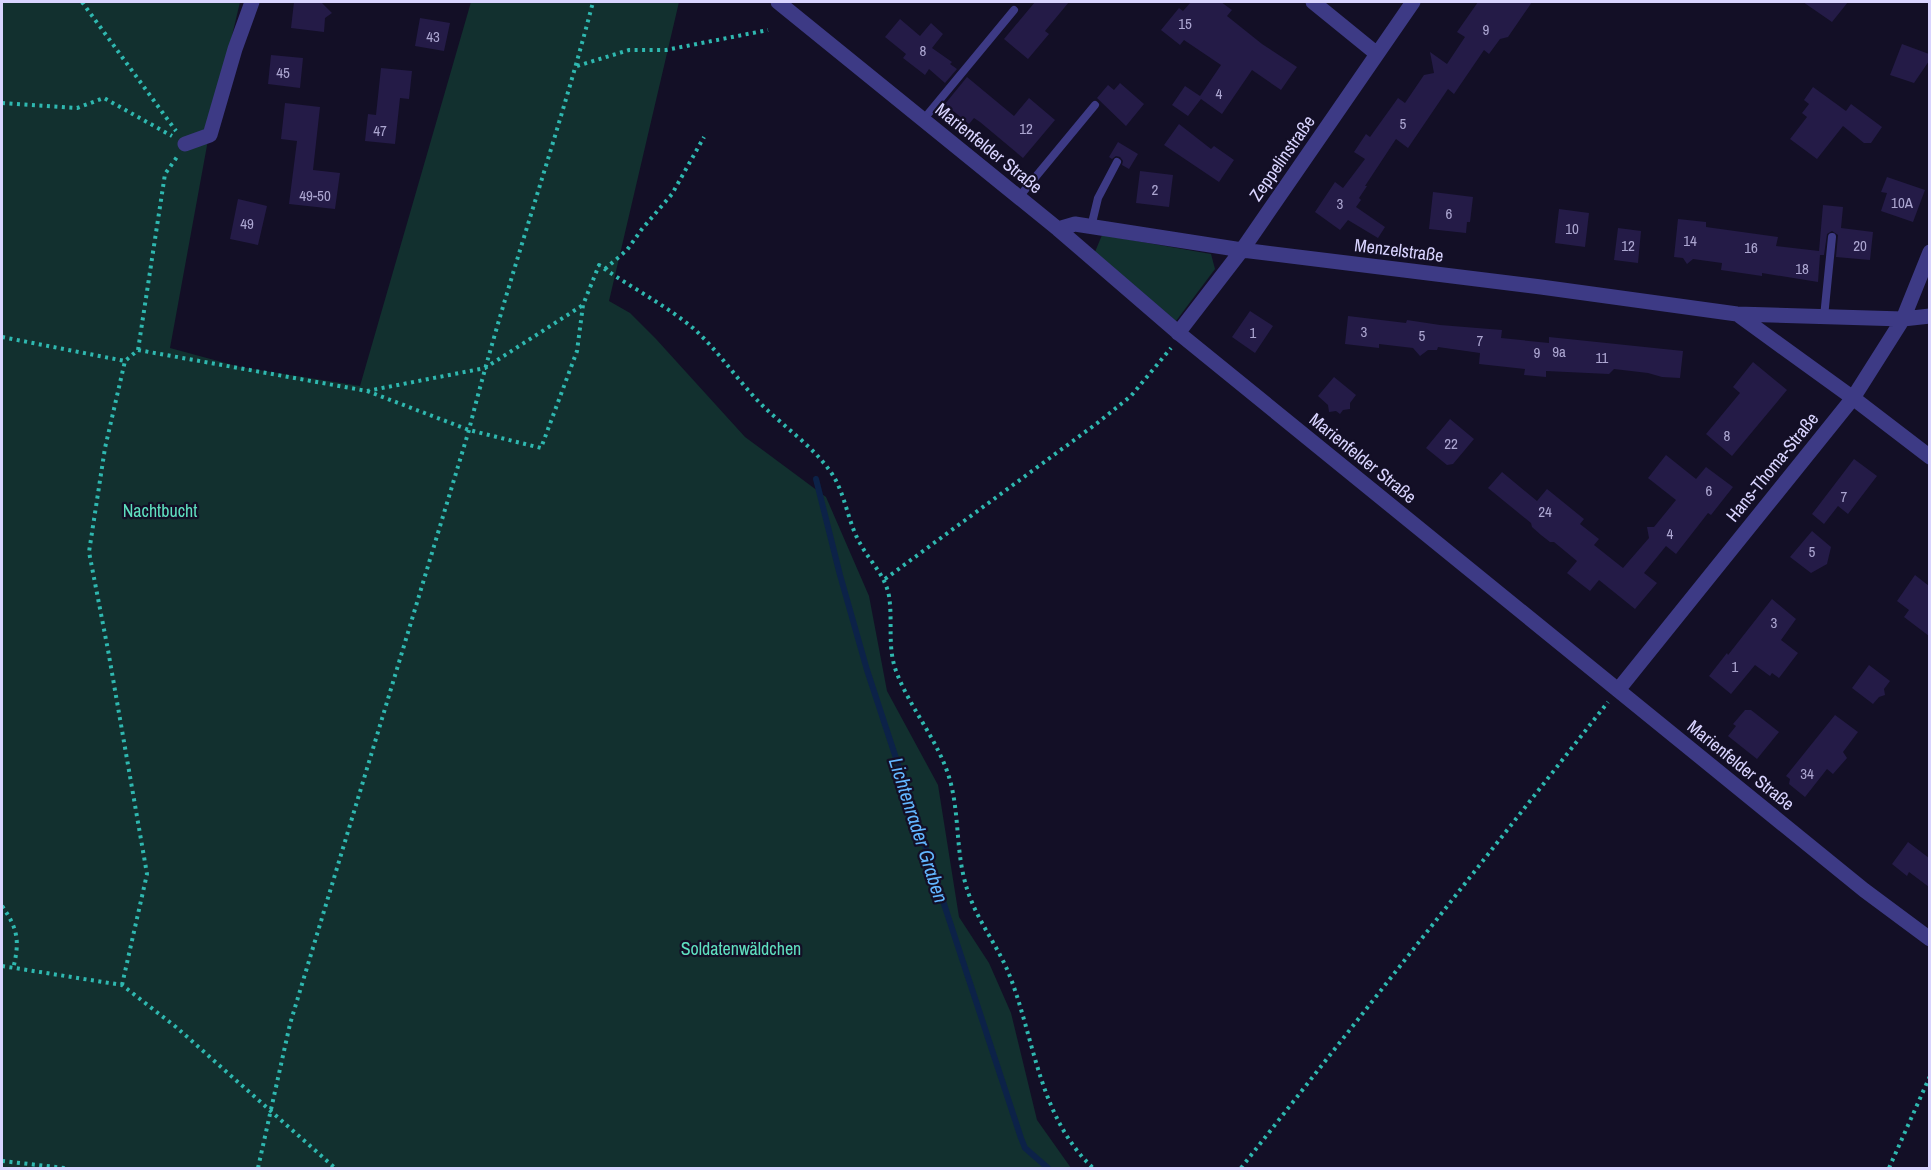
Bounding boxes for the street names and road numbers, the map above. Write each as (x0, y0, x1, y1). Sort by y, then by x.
street label: Marienfelder Straße (930, 97, 1048, 199)
street label: Zeppelinstraße (1243, 110, 1321, 206)
street label: Menzelstraße (1353, 232, 1445, 268)
street label: Marienfelder Straße (1304, 407, 1422, 509)
street label: Hans-Thoma-Straße (1720, 407, 1824, 527)
street label: Marienfelder Straße (1682, 714, 1800, 816)

